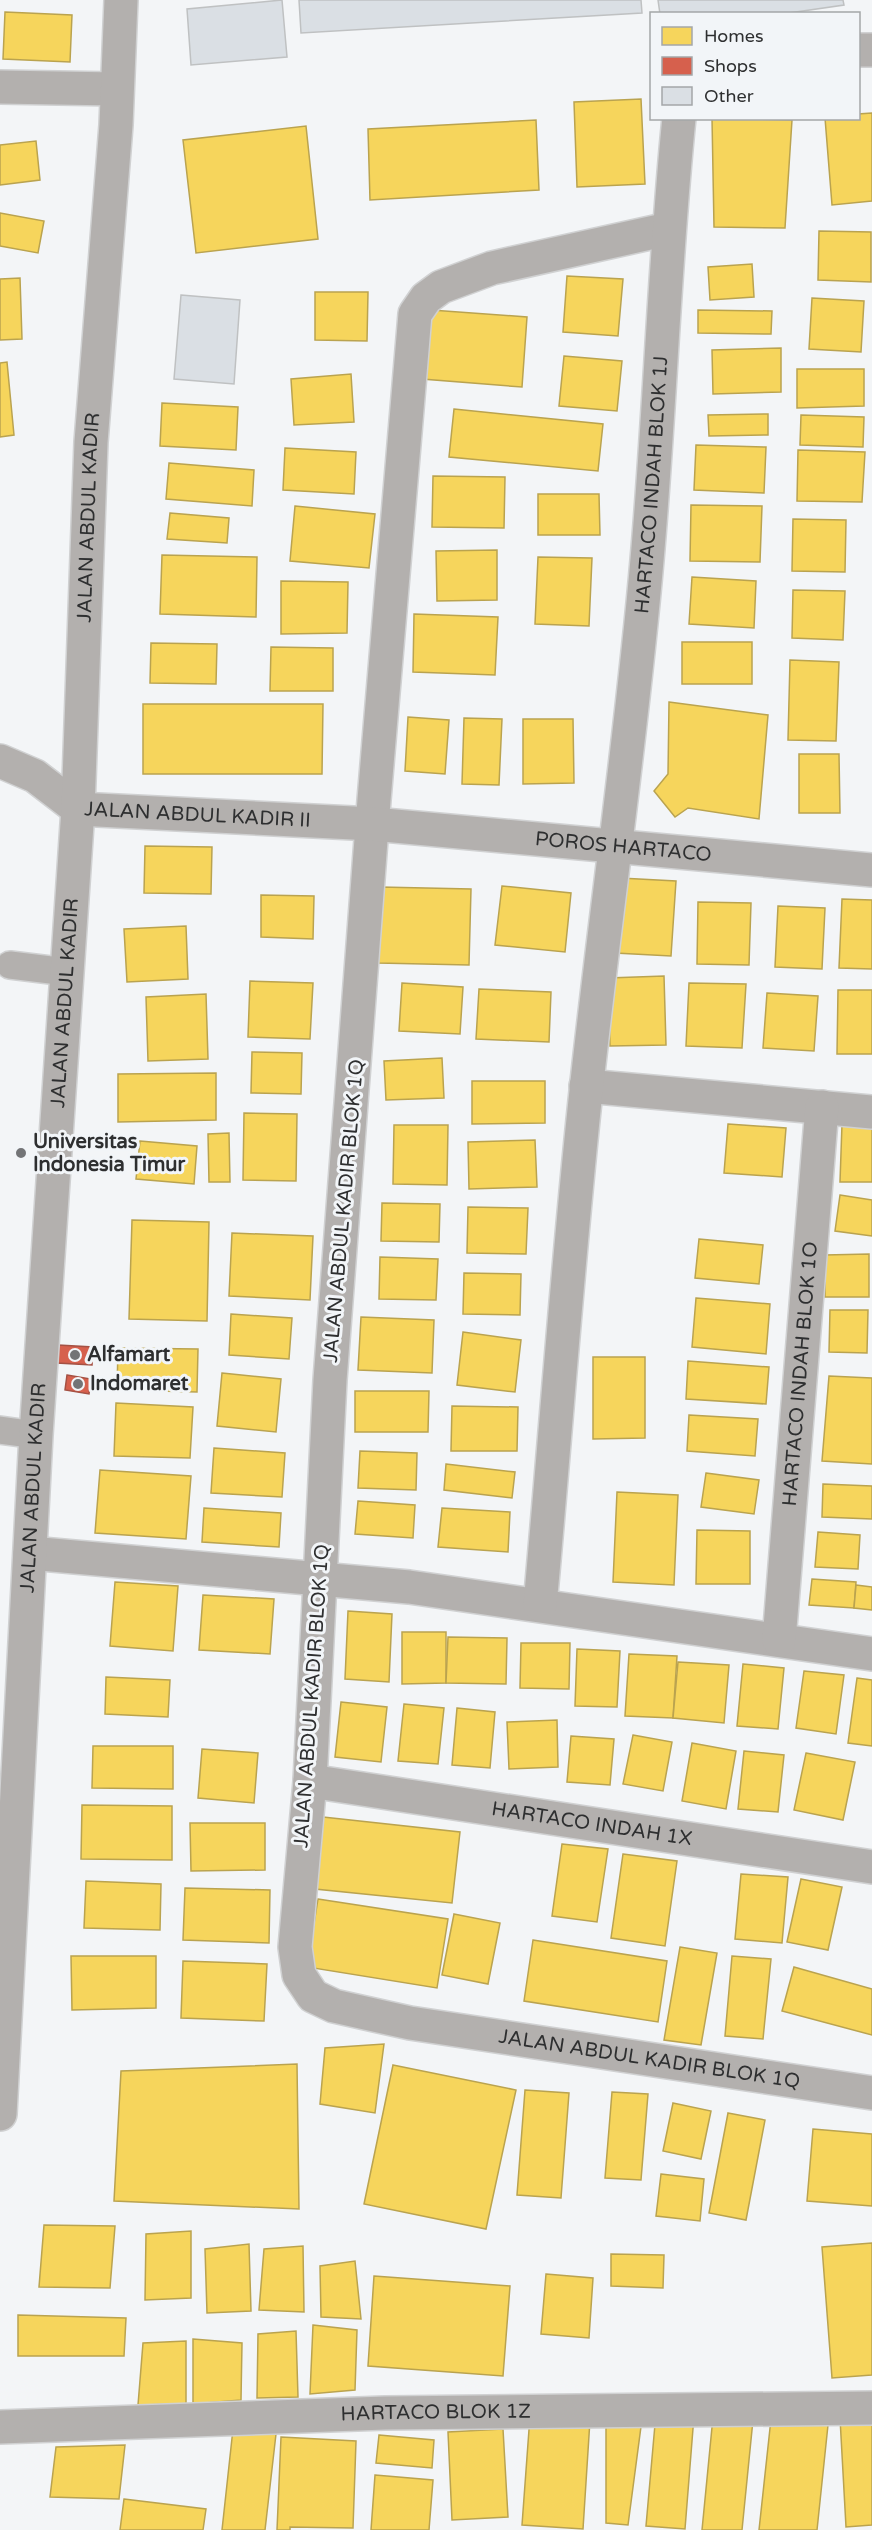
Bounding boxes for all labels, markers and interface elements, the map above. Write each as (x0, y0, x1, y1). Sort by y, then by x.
legend (650, 12, 860, 120)
text: Homes (704, 25, 764, 47)
text: Shops (704, 55, 757, 77)
text: Other (704, 85, 754, 107)
street label: HARTACO INDAH BLOK 1J (630, 355, 673, 615)
street label: JALAN ABDUL KADIR (73, 412, 105, 623)
street label: JALAN ABDUL KADIR II (84, 797, 311, 833)
street label: POROS HARTACO (534, 827, 713, 867)
street label: JALAN ABDUL KADIR (46, 897, 84, 1109)
street label: JALAN ABDUL KADIR BLOK 1Q (319, 1058, 369, 1364)
place label: Universitas Indonesia Timur (33, 1130, 185, 1177)
marker: Universitas Indonesia Timur (14, 1146, 28, 1160)
street label: HARTACO INDAH BLOK 1O (778, 1241, 823, 1507)
place label: Alfamart (87, 1343, 171, 1367)
marker: Alfamart (68, 1348, 82, 1362)
place label: Indomaret (90, 1372, 189, 1396)
marker: Indomaret (71, 1377, 85, 1391)
street label: JALAN ABDUL KADIR (16, 1382, 51, 1593)
street label: JALAN ABDUL KADIR BLOK 1Q (289, 1543, 335, 1849)
street label: HARTACO INDAH 1X (490, 1797, 694, 1851)
street label: JALAN ABDUL KADIR BLOK 1Q (497, 2025, 802, 2094)
street label: HARTACO BLOK 1Z (340, 2400, 531, 2427)

